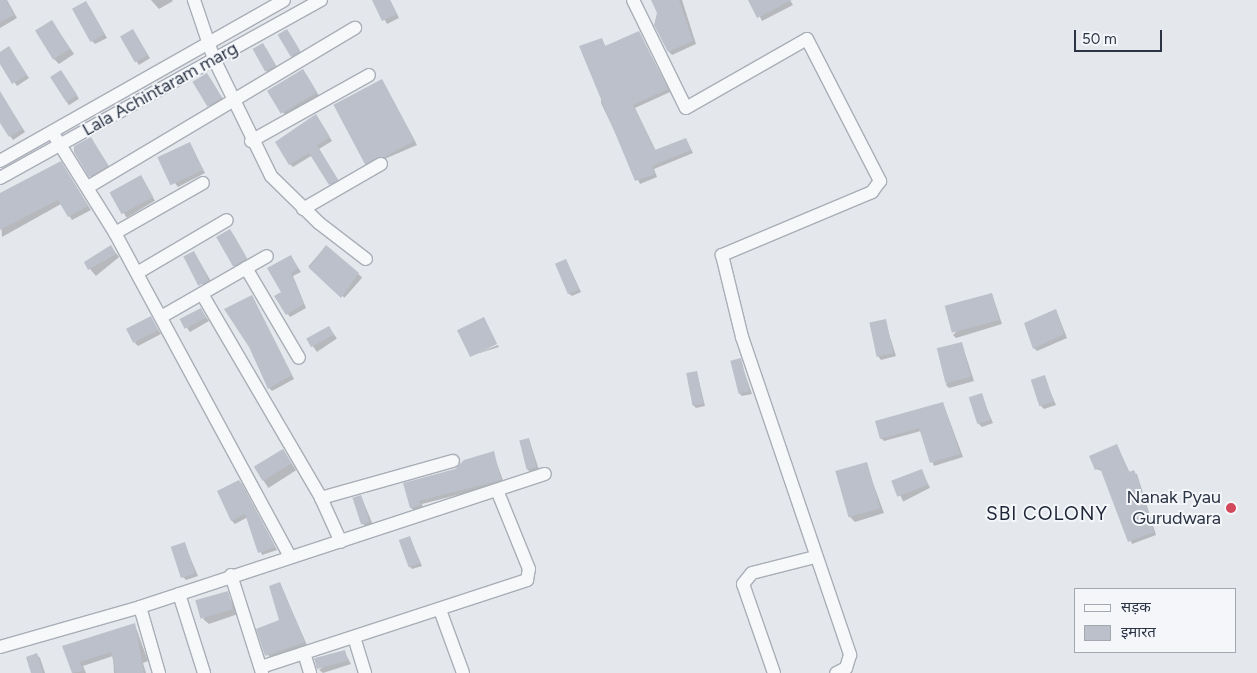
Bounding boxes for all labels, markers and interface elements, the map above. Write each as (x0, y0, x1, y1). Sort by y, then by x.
scale bar (1077, 20, 1164, 52)
text: 50 m (1082, 30, 1117, 48)
street label: Lala Achintaram marg (79, 37, 241, 141)
place label: Nanak Pyau Gurudwara (1127, 487, 1221, 530)
marker: Nanak Pyau Gurudwara (1225, 502, 1237, 514)
district label: SBI COLONY (985, 503, 1109, 525)
legend (1074, 588, 1237, 653)
text: सड़क (1121, 598, 1151, 616)
text: इमारत (1121, 623, 1156, 641)

